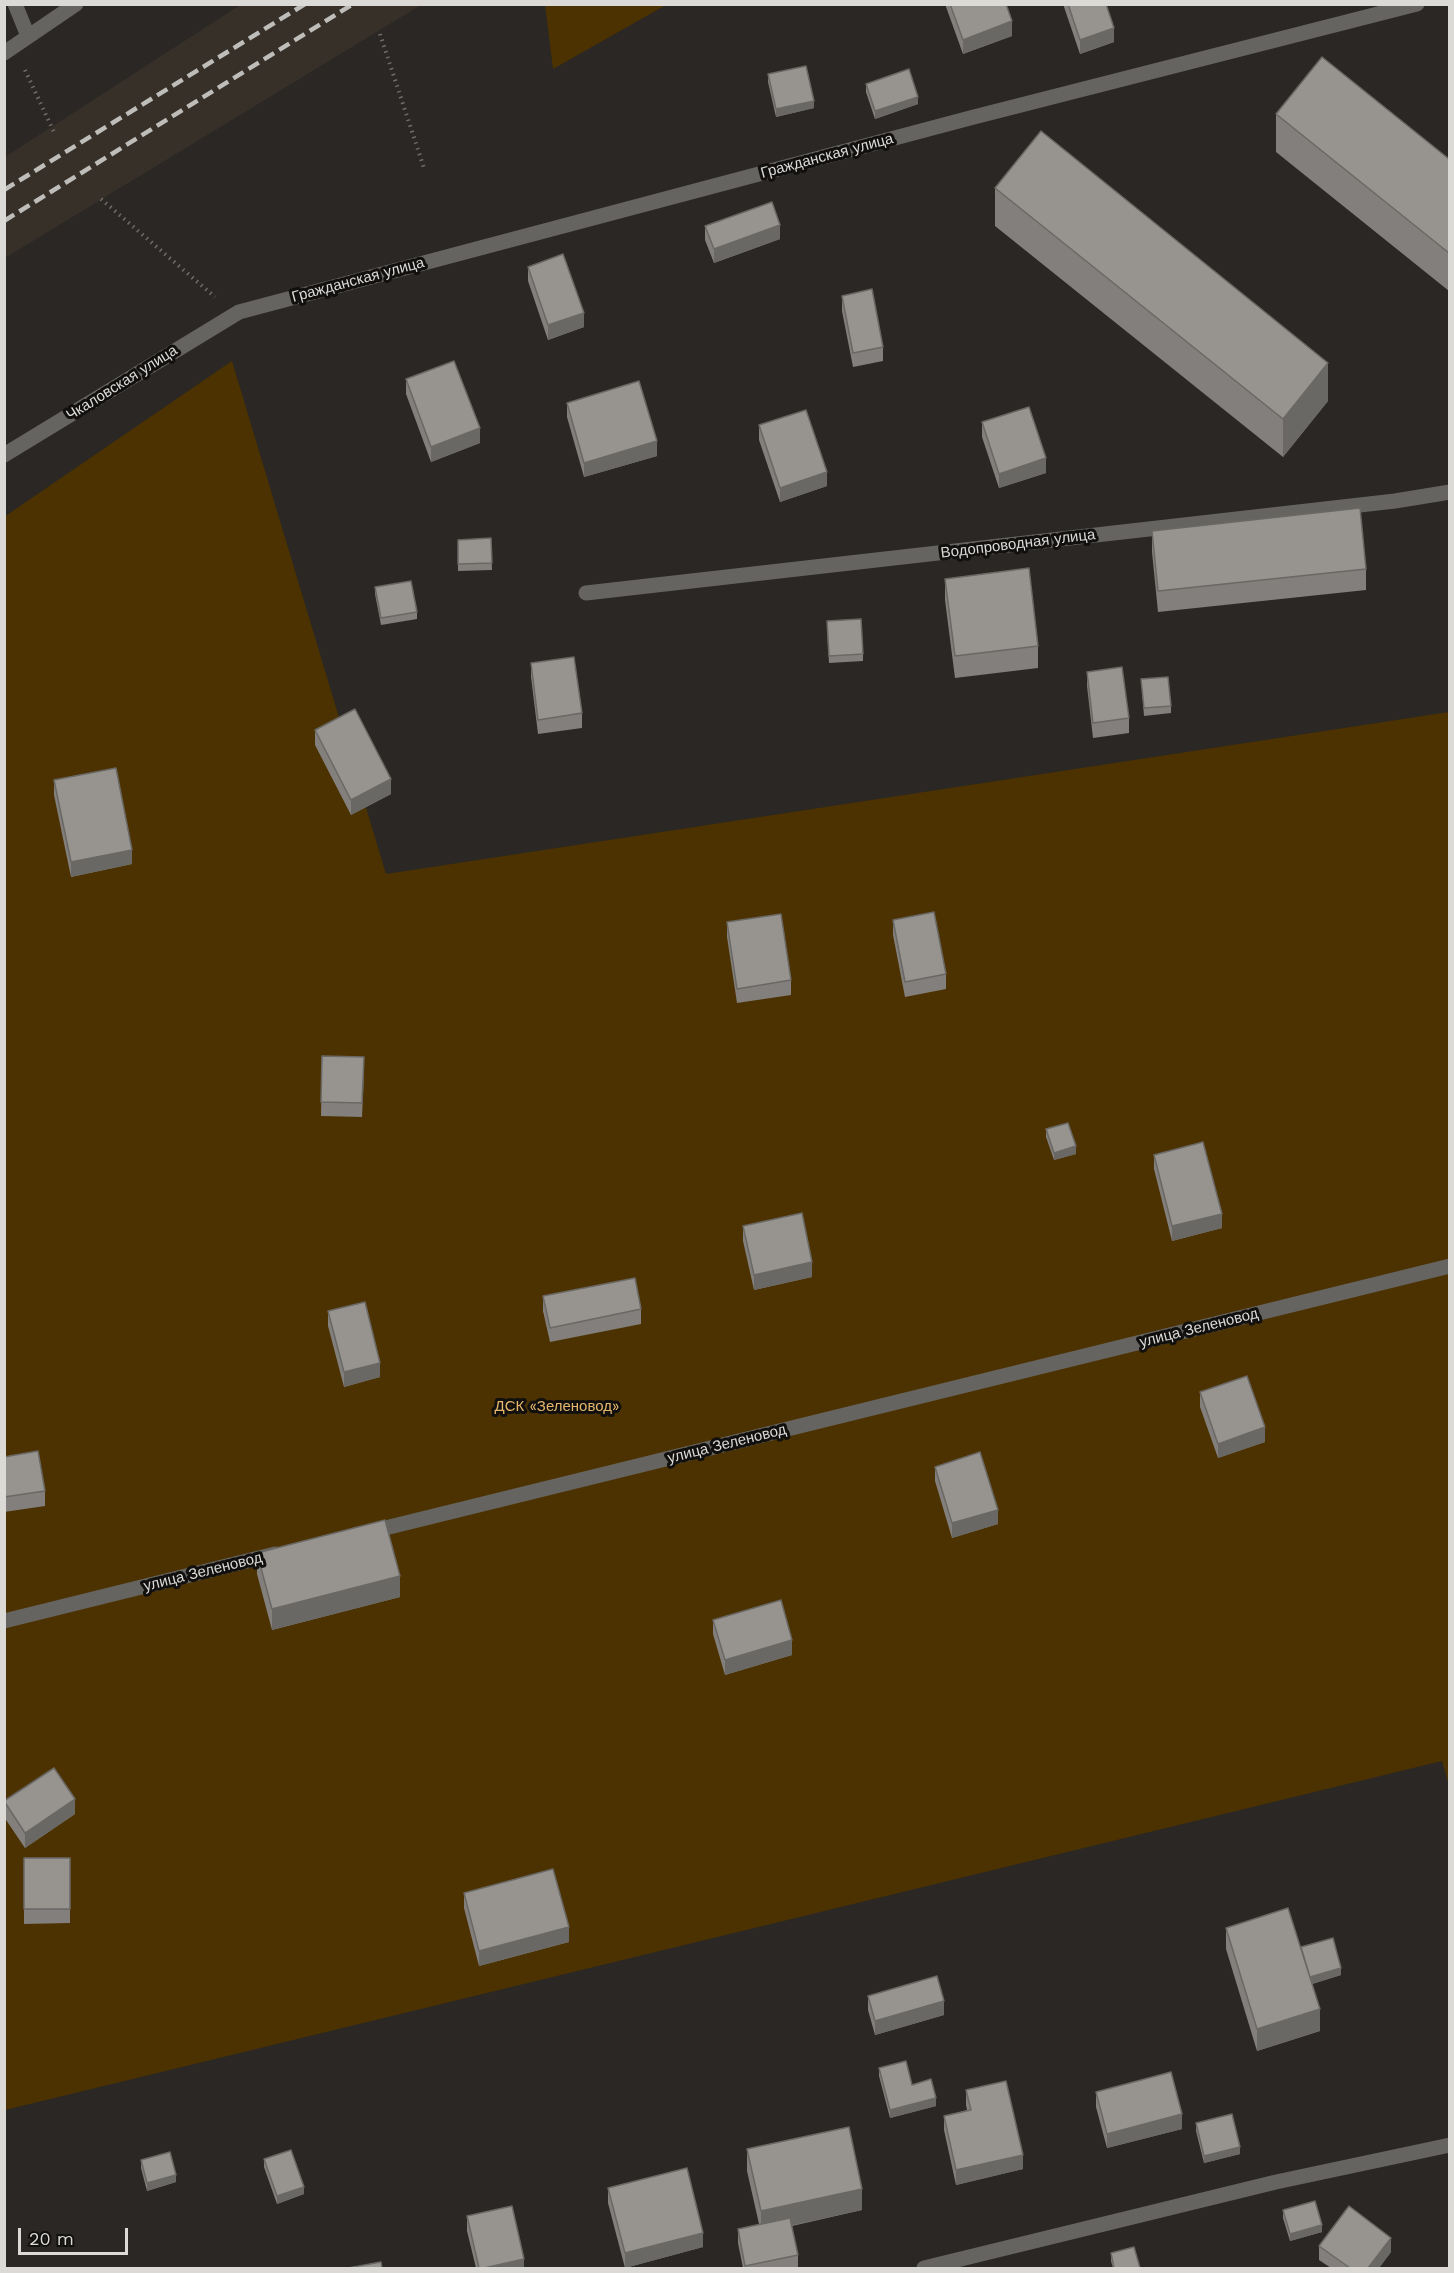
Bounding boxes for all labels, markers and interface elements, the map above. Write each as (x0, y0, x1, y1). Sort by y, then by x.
street label: Гражданская улица (759, 130, 895, 182)
street label: Гражданская улица (290, 254, 426, 306)
street label: Чкаловская улица (63, 342, 181, 424)
street label: Водопроводная улица (940, 526, 1096, 562)
street label: улица Зеленовод (1138, 1305, 1260, 1351)
park label: ДСК «Зеленовод» (495, 1398, 619, 1416)
street label: улица Зеленовод (666, 1421, 788, 1467)
street label: улица Зеленовод (142, 1549, 264, 1595)
scale bar (21, 2216, 130, 2254)
text: 20 m (29, 2228, 74, 2249)

